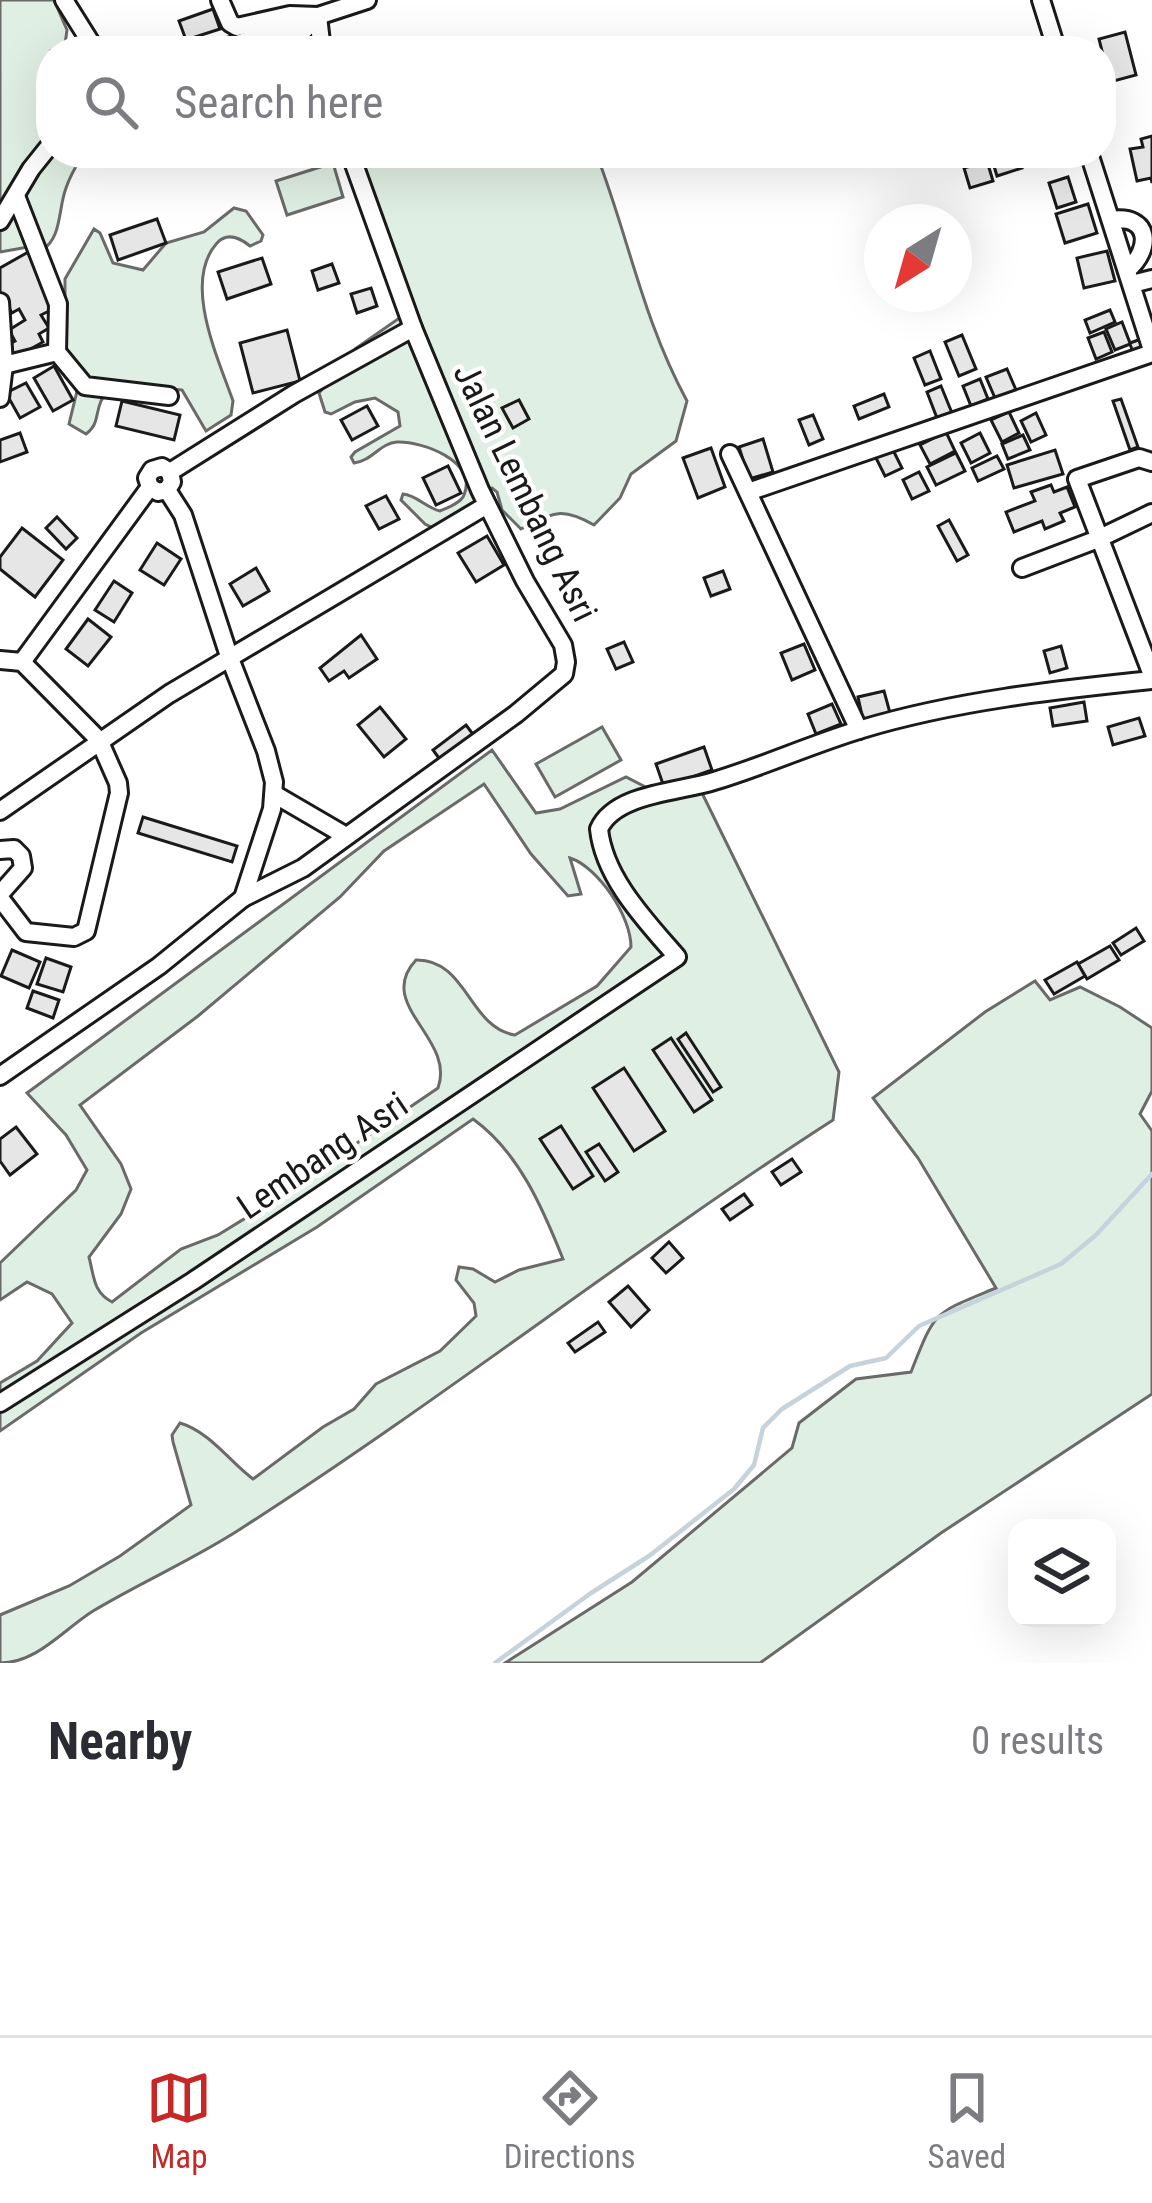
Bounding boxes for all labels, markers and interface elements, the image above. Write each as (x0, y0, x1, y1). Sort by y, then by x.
search box (36, 36, 1116, 168)
icon: search (78, 69, 144, 135)
text: Search here (174, 76, 383, 129)
north arrow (864, 204, 972, 312)
street label: Jalan Lembang Asri (444, 357, 606, 628)
street label: Lembang Asri (230, 1084, 416, 1228)
map controls (1008, 1519, 1116, 1627)
button: layers (1008, 1519, 1116, 1627)
text: Nearby (48, 1712, 192, 1771)
text: 0 results (971, 1718, 1104, 1764)
tab: Map (146, 2065, 212, 2176)
tab: Directions (504, 2065, 636, 2176)
tab: Saved (928, 2065, 1006, 2176)

